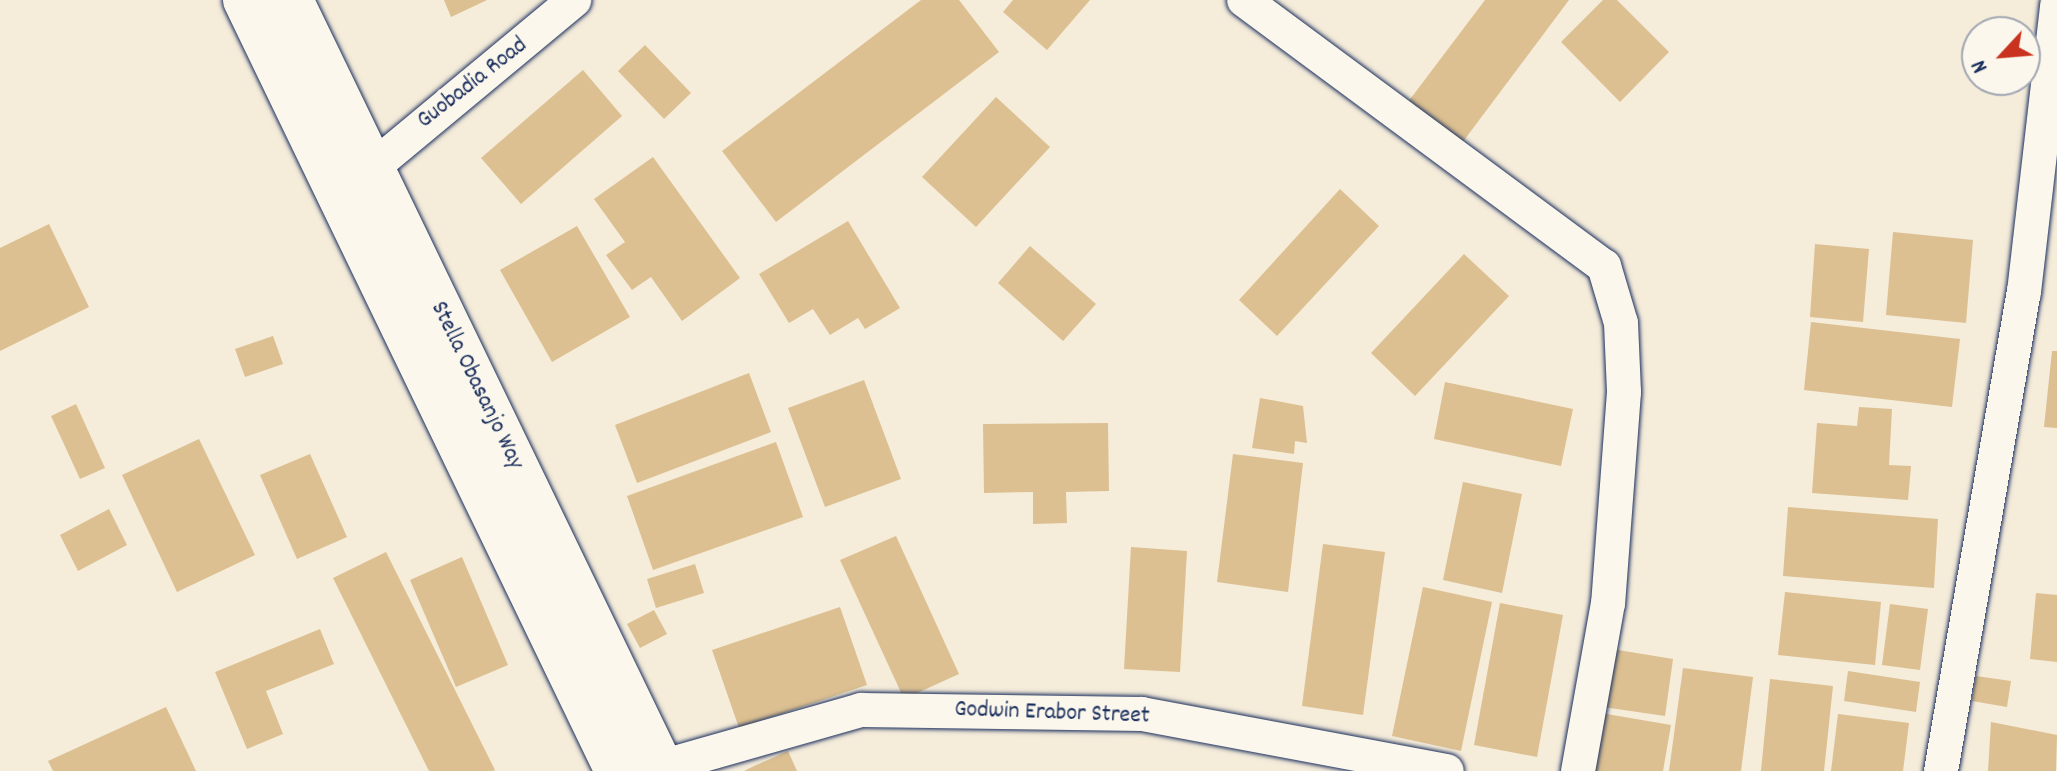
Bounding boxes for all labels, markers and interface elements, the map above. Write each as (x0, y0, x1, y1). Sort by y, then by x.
north arrow (1961, 16, 2041, 96)
street label: Guobadia Road (412, 32, 534, 136)
text: N (1964, 54, 1997, 78)
street label: Stella Obasanjo Way (423, 297, 529, 475)
street label: Godwin Erabor Street (954, 696, 1150, 732)

